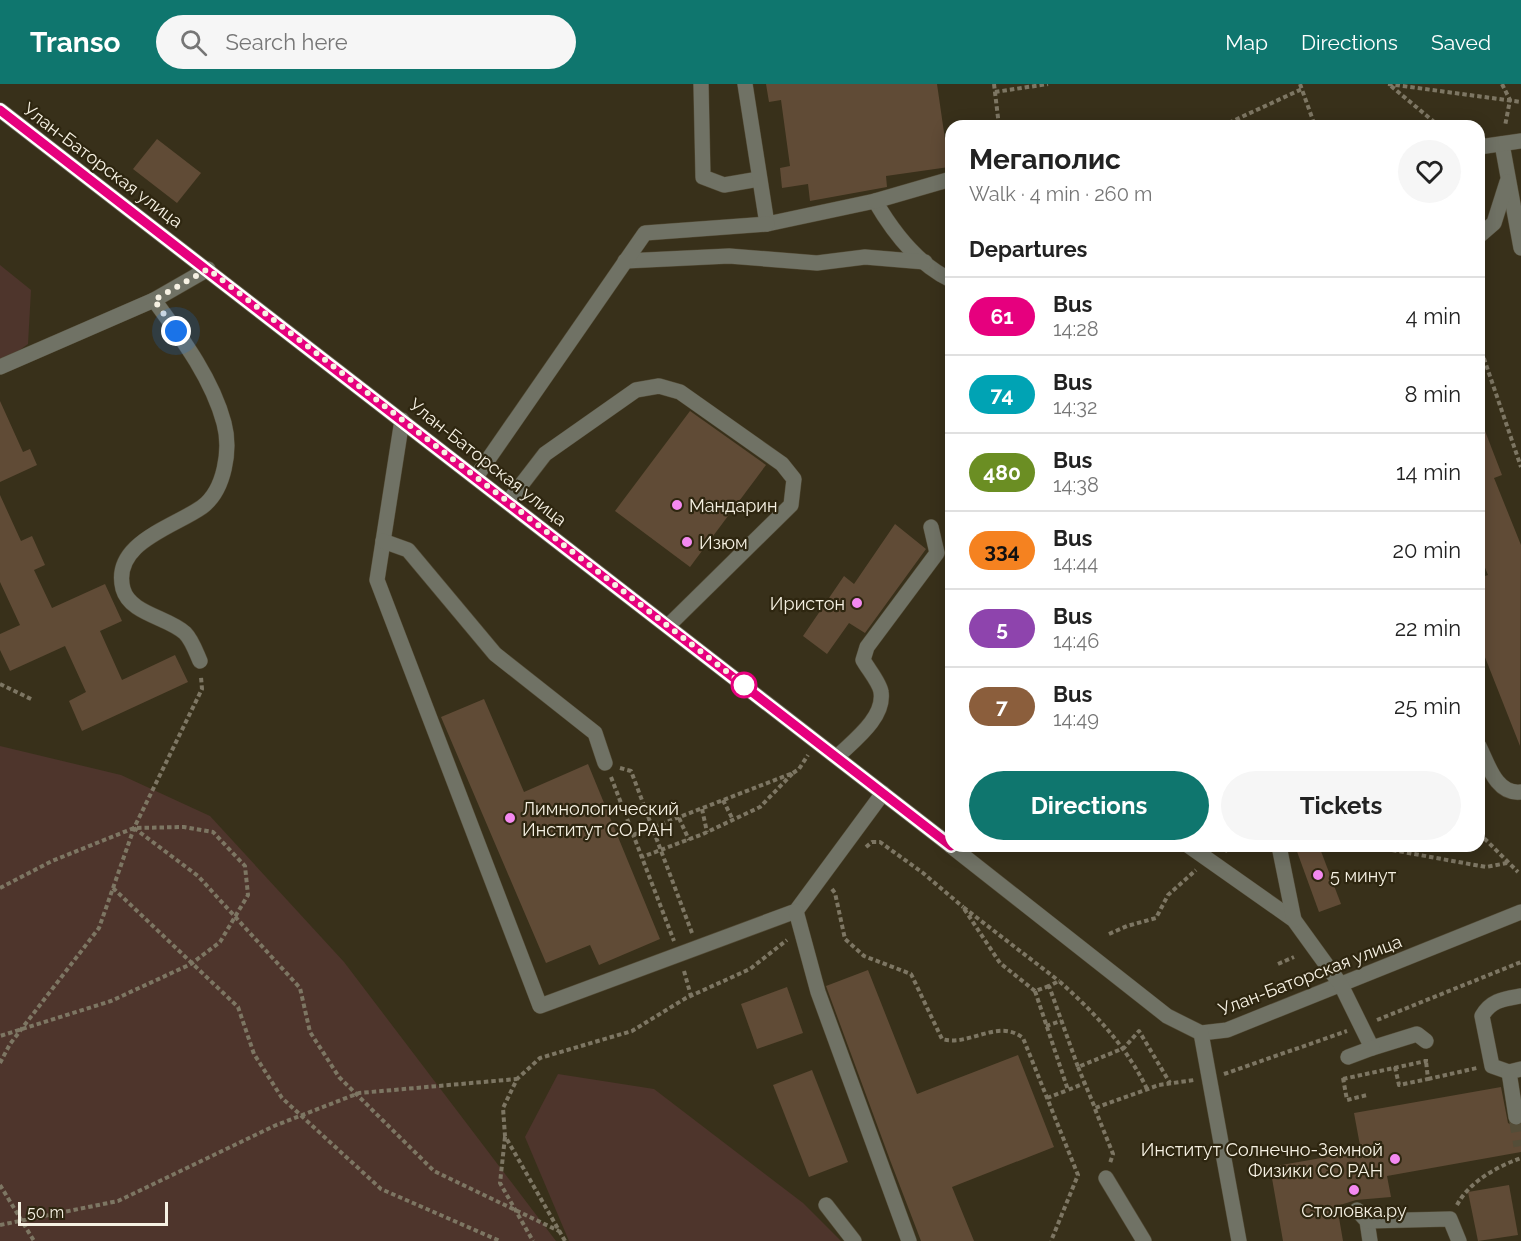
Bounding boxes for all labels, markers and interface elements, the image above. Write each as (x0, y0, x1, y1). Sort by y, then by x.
search box (156, 15, 576, 69)
text: Transo (30, 26, 120, 59)
icon: search (177, 26, 210, 59)
text: Search here (225, 29, 348, 55)
text: Map (1225, 30, 1268, 55)
text: Directions (1301, 30, 1398, 55)
text: Saved (1431, 30, 1491, 55)
street label: Улан-Баторская улица (19, 98, 187, 232)
button: heart (1398, 140, 1461, 203)
text: Мегаполис (969, 143, 1121, 176)
text: Walk · 4 min · 260 m (969, 182, 1152, 206)
text: Departures (969, 236, 1087, 262)
text: Bus (1053, 291, 1092, 317)
text: 4 min (1406, 303, 1461, 329)
text: 61 (990, 304, 1014, 329)
your location (161, 316, 191, 346)
text: 14:28 (1053, 317, 1099, 341)
text: Bus (1053, 369, 1092, 395)
text: 8 min (1405, 381, 1461, 407)
text: 74 (991, 382, 1013, 407)
street label: Улан-Баторская улица (405, 394, 571, 530)
text: 14:32 (1053, 395, 1097, 419)
text: Bus (1053, 447, 1092, 473)
text: 14 min (1396, 459, 1461, 485)
text: 480 (983, 460, 1021, 485)
text: 14:38 (1053, 473, 1099, 497)
place label: Мандарин (689, 495, 778, 516)
marker: Мандарин (670, 498, 684, 512)
text: Bus (1053, 525, 1092, 551)
place label: Изюм (699, 532, 748, 553)
marker: Изюм (680, 535, 694, 549)
text: 20 min (1393, 537, 1461, 563)
text: 334 (984, 538, 1020, 563)
text: 14:44 (1053, 551, 1098, 575)
place label: Иристон (770, 593, 845, 614)
marker: Иристон (850, 596, 864, 610)
text: Bus (1053, 603, 1092, 629)
text: 22 min (1395, 615, 1461, 641)
text: 5 (996, 616, 1008, 641)
text: 14:46 (1053, 629, 1099, 653)
unlabelled marker (731, 672, 757, 698)
text: Bus (1053, 681, 1092, 707)
text: 25 min (1394, 693, 1461, 719)
text: 7 (996, 694, 1008, 719)
text: 14:49 (1053, 707, 1099, 731)
button: Directions (969, 771, 1209, 840)
button: Tickets (1221, 771, 1461, 840)
place label: Лимнологический Институт СО РАН (522, 798, 679, 840)
marker: Лимнологический Институт СО РАН (503, 811, 517, 825)
place label: 5 минут (1330, 865, 1397, 886)
marker: 5 минут (1311, 868, 1325, 882)
street label: Улан-Баторская улица (1215, 930, 1405, 1020)
place label: Институт Солнечно-Земной Физики СО РАН (1141, 1139, 1383, 1181)
marker: Институт Солнечно-Земной Физики СО РАН (1388, 1152, 1402, 1166)
marker: Столовка.ру (1347, 1183, 1361, 1197)
scale bar (18, 1199, 168, 1226)
place label: Столовка.ру (1301, 1200, 1407, 1221)
text: 50 m (27, 1203, 64, 1222)

